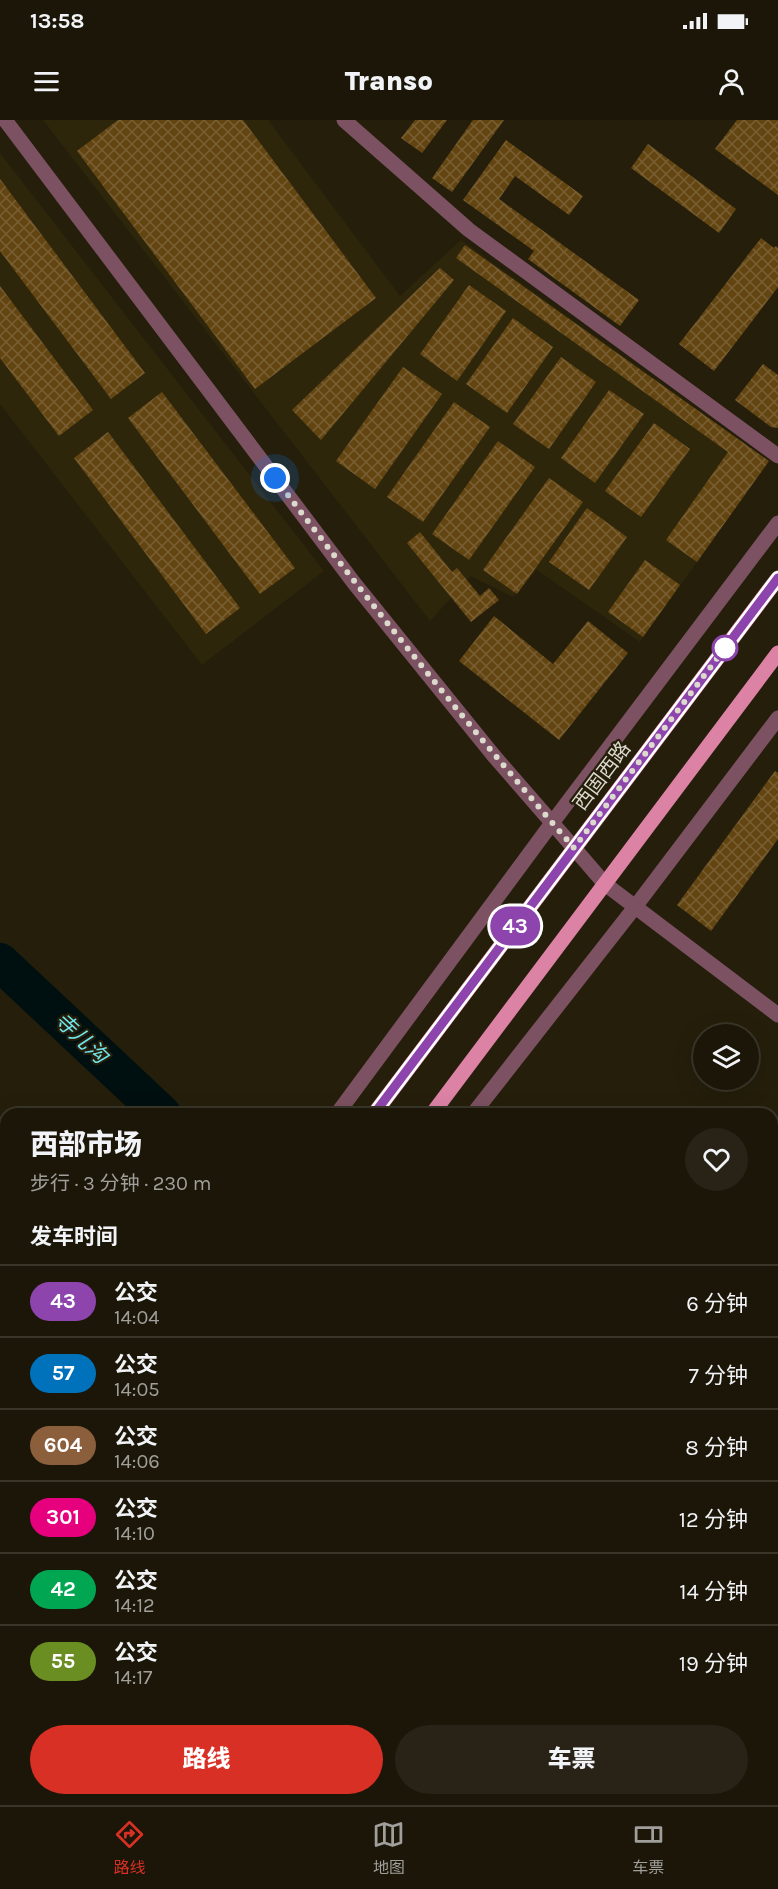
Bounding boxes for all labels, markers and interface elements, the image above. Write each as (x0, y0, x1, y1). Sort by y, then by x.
text: 13:58 (30, 8, 84, 34)
icon: menu (30, 65, 63, 98)
text: Transo (345, 65, 433, 97)
icon: person (715, 65, 748, 98)
your location (260, 463, 290, 493)
unlabelled marker (712, 635, 738, 661)
street label: 西固西路 (569, 737, 635, 815)
line badge: 43 (488, 906, 542, 946)
text: 43 (502, 914, 528, 938)
water label: 寺儿沟 (50, 1008, 114, 1070)
map controls (693, 1024, 759, 1090)
button: layers (693, 1024, 759, 1090)
text: 西部市场 (30, 1128, 142, 1161)
button: heart (685, 1128, 748, 1191)
text: 步行 · 3 分钟 · 230 m (30, 1172, 211, 1195)
text: 发车时间 (30, 1224, 118, 1250)
text: 公交 (114, 1280, 158, 1306)
text: 43 (50, 1289, 76, 1313)
text: 6 分钟 (686, 1291, 748, 1317)
text: 14:04 (114, 1306, 159, 1329)
text: 公交 (114, 1352, 158, 1378)
text: 57 (52, 1361, 74, 1385)
text: 7 分钟 (688, 1363, 748, 1389)
text: 14:05 (114, 1378, 160, 1401)
text: 公交 (114, 1424, 158, 1450)
text: 604 (44, 1433, 82, 1457)
text: 8 分钟 (685, 1435, 748, 1461)
text: 14:06 (114, 1450, 160, 1473)
text: 公交 (114, 1496, 158, 1522)
text: 301 (46, 1505, 80, 1529)
text: 12 分钟 (679, 1507, 748, 1533)
text: 14:10 (114, 1522, 155, 1545)
text: 公交 (114, 1568, 158, 1594)
text: 42 (50, 1577, 76, 1601)
text: 14 分钟 (679, 1579, 748, 1605)
text: 14:12 (114, 1594, 155, 1617)
text: 公交 (114, 1640, 158, 1666)
text: 55 (51, 1649, 75, 1673)
text: 19 分钟 (679, 1651, 748, 1677)
text: 14:17 (114, 1666, 152, 1689)
button: 路线 (30, 1725, 383, 1794)
button: 车票 (395, 1725, 748, 1794)
tab: 路线 (113, 1818, 146, 1878)
tab: 地图 (372, 1818, 405, 1878)
tab: 车票 (632, 1818, 665, 1878)

